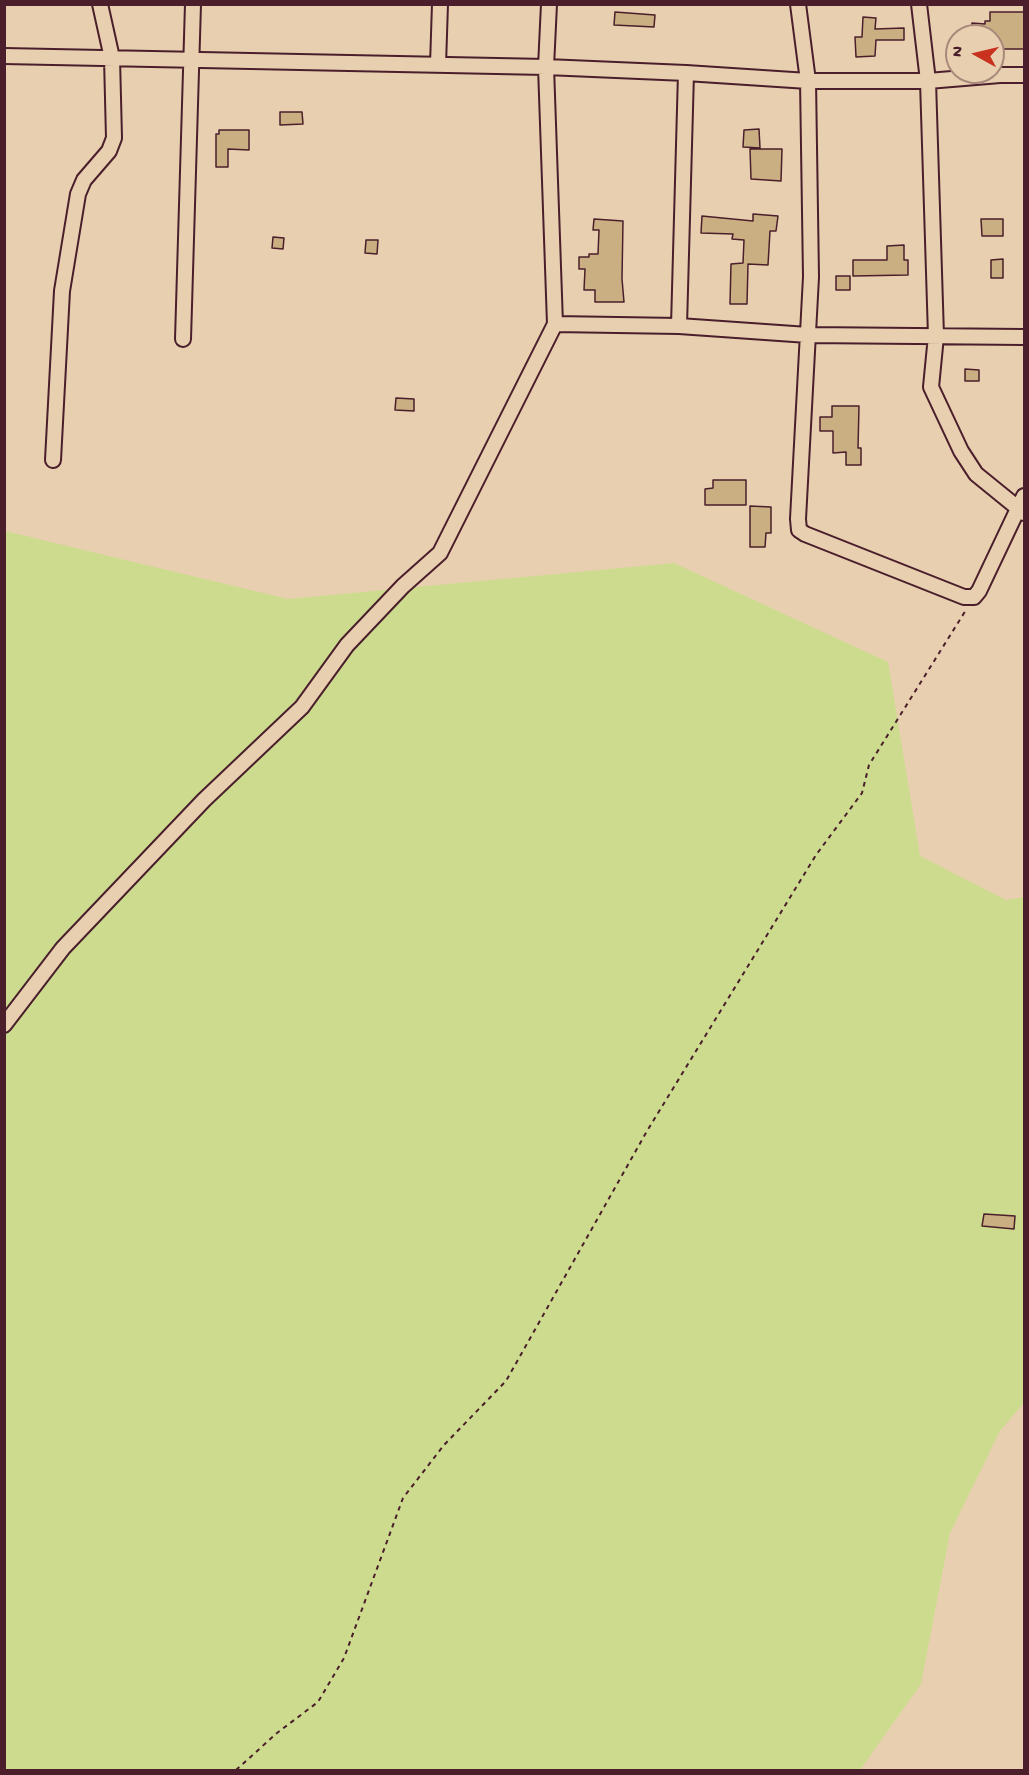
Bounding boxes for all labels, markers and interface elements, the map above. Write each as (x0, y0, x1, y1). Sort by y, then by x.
north arrow (945, 24, 1005, 84)
text: N (949, 45, 969, 58)

